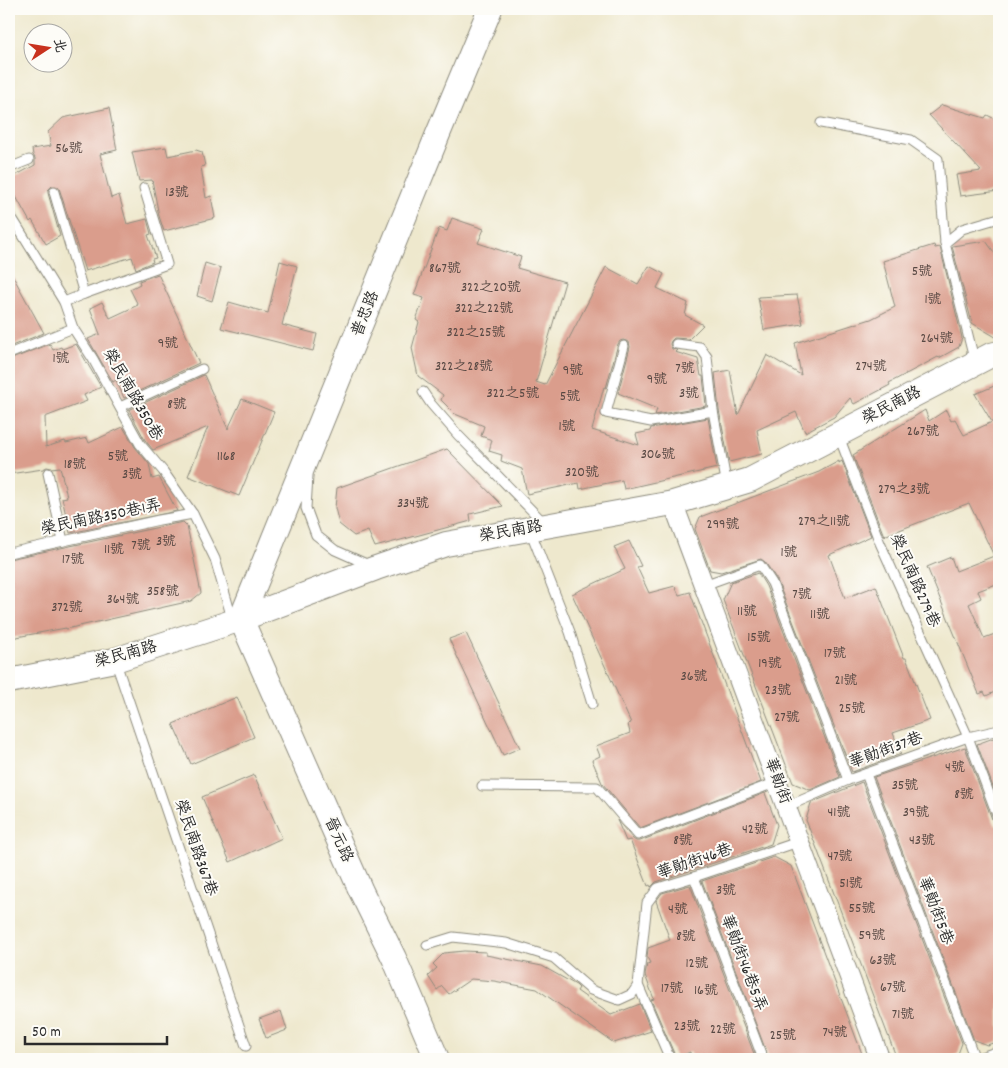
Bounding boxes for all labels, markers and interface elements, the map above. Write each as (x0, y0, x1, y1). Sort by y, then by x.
north arrow (22, 22, 72, 72)
text: 北 (48, 37, 70, 55)
house number: 56號 (55, 139, 83, 159)
house number: 13號 (165, 183, 189, 203)
house number: 867號 (429, 259, 461, 279)
house number: 5號 (912, 262, 932, 282)
house number: 322之20號 (461, 278, 521, 298)
street label: 普忠路 (346, 287, 386, 341)
house number: 1號 (924, 290, 942, 310)
house number: 322之22號 (455, 299, 513, 319)
house number: 322之25號 (446, 323, 506, 343)
house number: 264號 (921, 329, 953, 349)
house number: 9號 (158, 334, 178, 354)
street label: 榮民南路350巷 (96, 345, 168, 445)
house number: 1號 (52, 349, 70, 369)
house number: 322之28號 (435, 357, 493, 377)
house number: 274號 (855, 357, 887, 377)
house number: 7號 (675, 359, 695, 379)
house number: 9號 (563, 361, 583, 381)
house number: 9號 (647, 370, 667, 390)
street label: 榮民南路 (858, 381, 926, 431)
house number: 322之5號 (487, 384, 539, 404)
house number: 3號 (679, 384, 699, 404)
house number: 5號 (560, 387, 580, 407)
house number: 8號 (167, 395, 187, 415)
house number: 1號 (558, 417, 576, 437)
house number: 267號 (907, 422, 939, 442)
house number: 306號 (641, 445, 675, 465)
house number: 5號 (108, 447, 128, 467)
house number: 1168 (217, 447, 236, 467)
house number: 18號 (64, 455, 86, 475)
house number: 320號 (565, 463, 599, 483)
house number: 3號 (122, 465, 142, 485)
house number: 279之3號 (878, 480, 930, 500)
street label: 榮民南路350巷1弄 (39, 494, 163, 542)
house number: 334號 (397, 494, 429, 514)
house number: 279之11號 (798, 512, 850, 532)
street label: 榮民南路 (477, 515, 545, 549)
house number: 299號 (707, 515, 739, 535)
street label: 榮民南路279巷 (883, 530, 945, 632)
house number: 3號 (156, 532, 176, 552)
house number: 7號 (131, 536, 151, 556)
house number: 11號 (104, 540, 124, 560)
house number: 1號 (780, 543, 798, 563)
house number: 17號 (62, 550, 84, 570)
house number: 358號 (147, 582, 179, 602)
house number: 7號 (792, 585, 812, 605)
house number: 364號 (107, 590, 139, 610)
house number: 372號 (51, 598, 83, 618)
house number: 11號 (737, 602, 757, 622)
house number: 11號 (810, 605, 830, 625)
house number: 15號 (747, 628, 771, 648)
street label: 榮民南路 (92, 636, 160, 674)
house number: 17號 (824, 644, 846, 664)
house number: 19號 (758, 654, 782, 674)
house number: 36號 (680, 667, 708, 687)
house number: 21號 (834, 671, 858, 691)
house number: 23號 (765, 681, 791, 701)
house number: 25號 (839, 699, 865, 719)
house number: 27號 (774, 708, 800, 728)
street label: 華勛街37巷 (846, 727, 926, 775)
street label: 華勛街 (758, 755, 796, 807)
house number: 4號 (945, 758, 965, 778)
house number: 35號 (892, 776, 918, 796)
house number: 8號 (954, 785, 974, 805)
street label: 榮民南路367巷 (168, 796, 222, 900)
house number: 41號 (828, 803, 850, 823)
house number: 39號 (903, 803, 929, 823)
street label: 晉元路 (318, 813, 358, 867)
house number: 42號 (742, 820, 768, 840)
house number: 8號 (673, 831, 693, 851)
house number: 43號 (909, 831, 935, 851)
street label: 華勛街46巷 (654, 838, 736, 886)
house number: 47號 (827, 847, 853, 867)
house number: 51號 (839, 874, 863, 894)
street label: 華勛街5巷 (911, 874, 959, 948)
house number: 3號 (716, 881, 736, 901)
house number: 55號 (849, 899, 875, 919)
house number: 4號 (668, 900, 688, 920)
street label: 華勛街46巷5弄 (714, 911, 772, 1015)
house number: 59號 (859, 926, 885, 946)
house number: 8號 (676, 927, 696, 947)
house number: 63號 (869, 951, 897, 971)
house number: 12號 (685, 954, 709, 974)
house number: 67號 (880, 978, 906, 998)
house number: 17號 (661, 979, 683, 999)
house number: 16號 (694, 981, 718, 1001)
house number: 71號 (892, 1005, 914, 1025)
scale bar (25, 1013, 168, 1045)
house number: 23號 (674, 1017, 700, 1037)
house number: 22號 (710, 1020, 736, 1040)
text: 50 m (32, 1022, 61, 1044)
house number: 74號 (822, 1023, 848, 1043)
house number: 25號 (770, 1026, 796, 1046)

